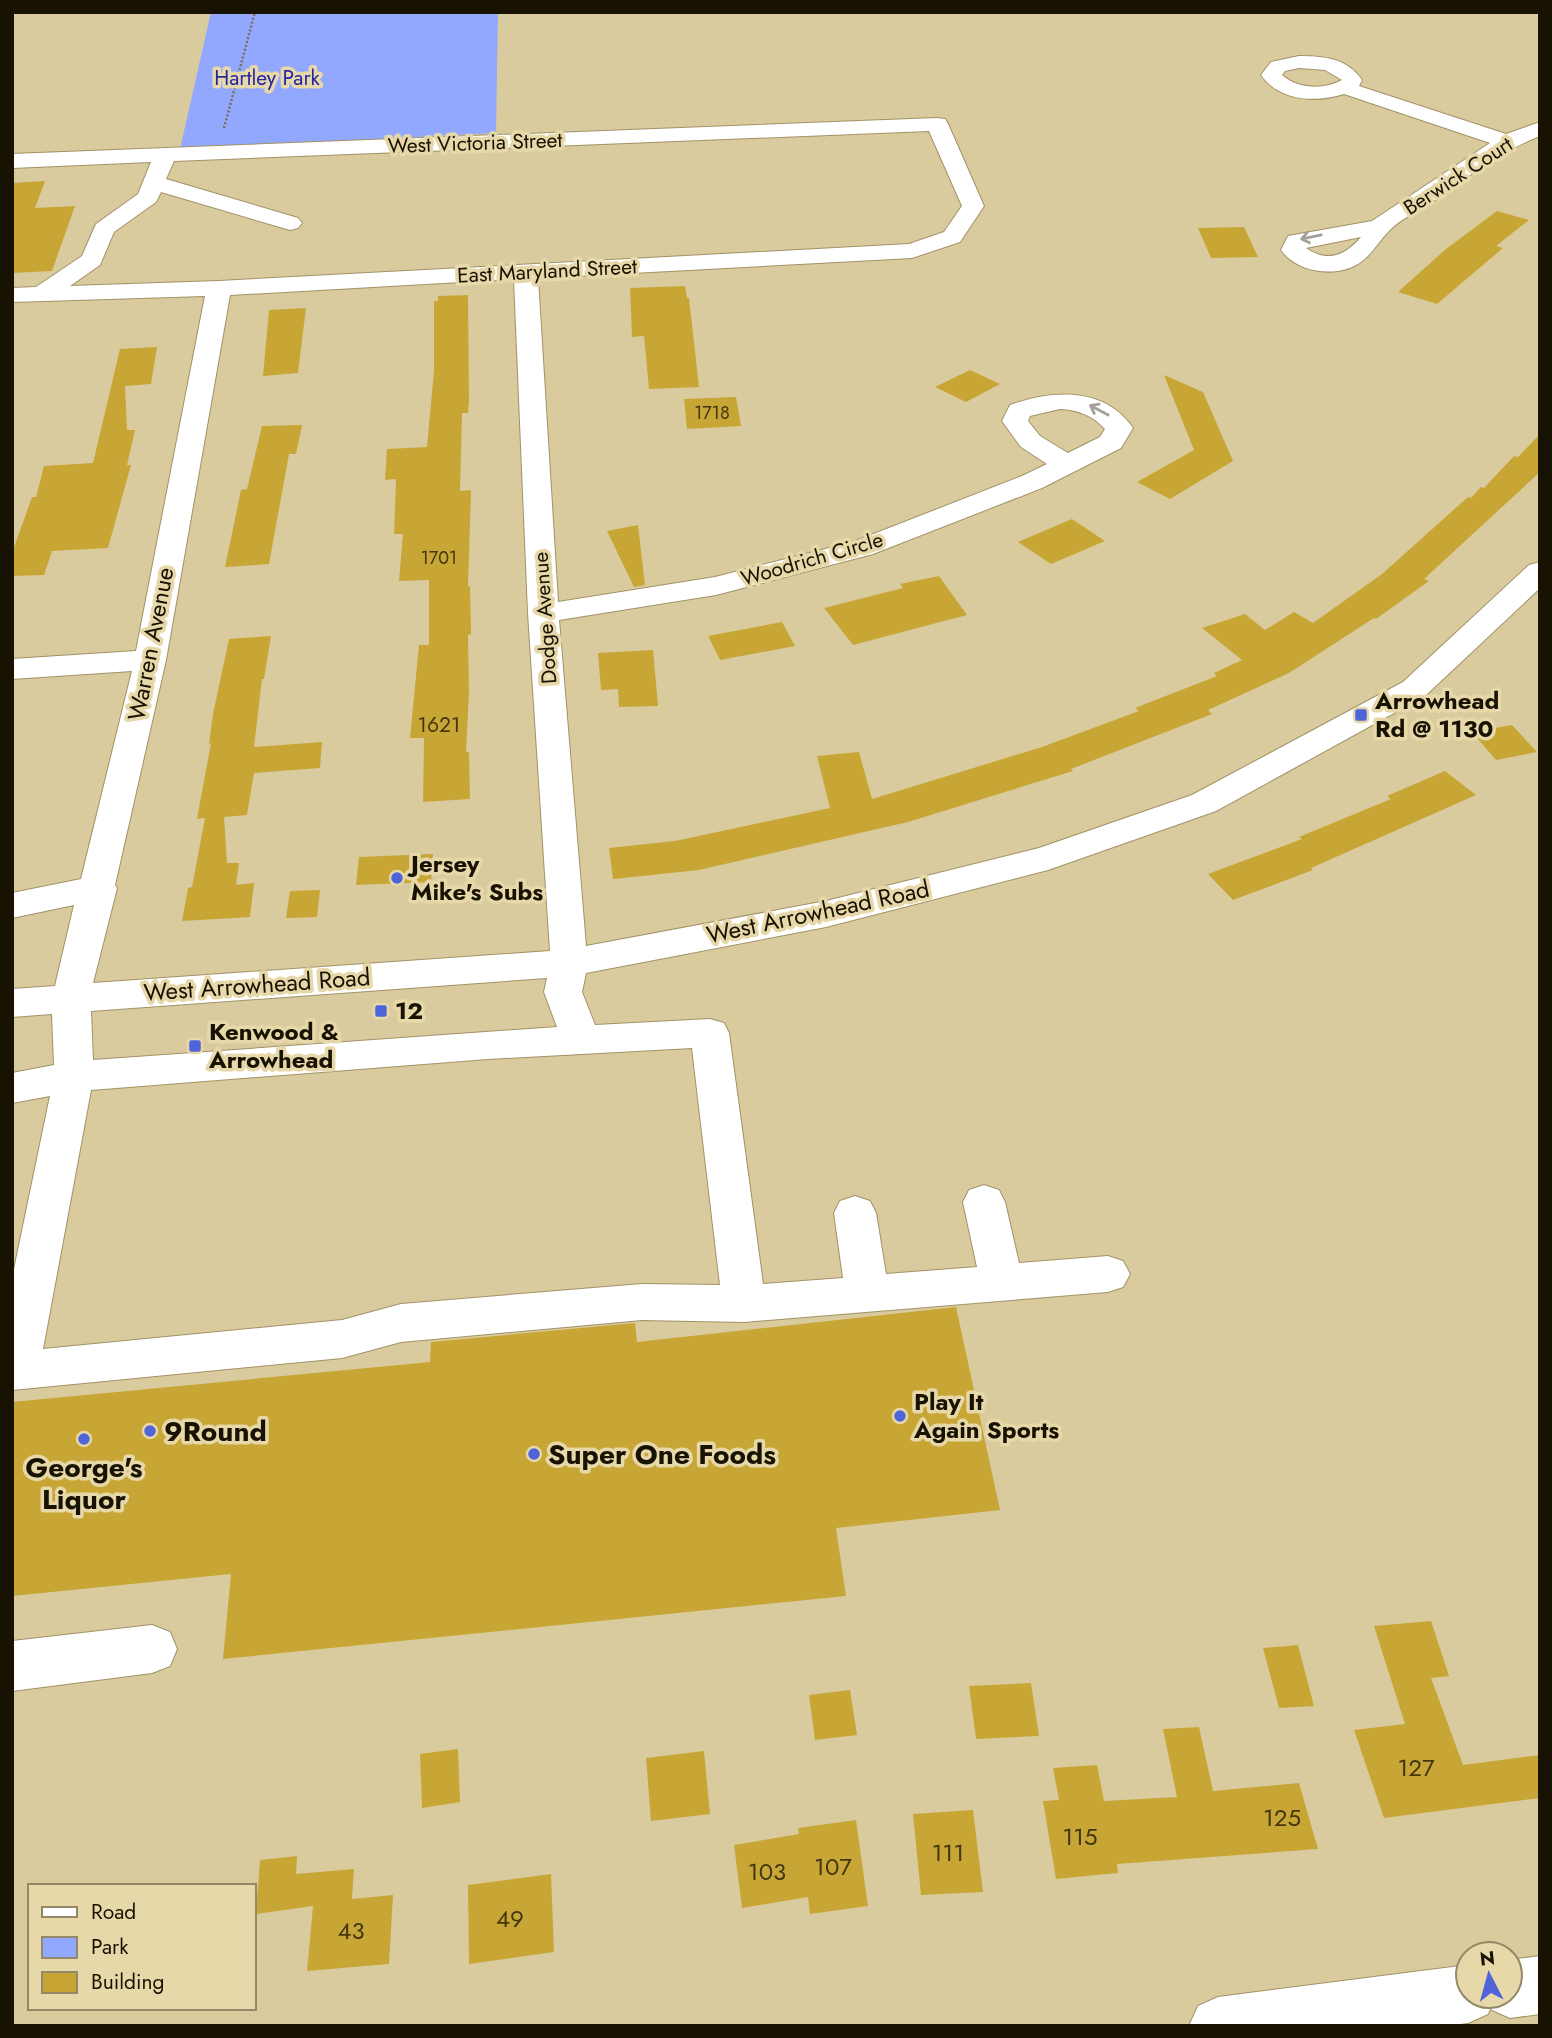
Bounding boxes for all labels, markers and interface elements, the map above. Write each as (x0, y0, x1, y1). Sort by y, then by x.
park label: Hartley Park (214, 63, 321, 93)
street label: West Victoria Street (387, 125, 563, 161)
street label: Berwick Court (1397, 129, 1519, 223)
one-way arrow (1300, 231, 1323, 245)
street label: East Maryland Street (456, 251, 638, 291)
house number: 1718 (694, 400, 730, 426)
one-way arrow (1089, 403, 1110, 416)
street label: Woodrich Circle (737, 524, 887, 594)
house number: 1701 (421, 545, 457, 571)
street label: Dodge Avenue (525, 551, 565, 685)
street label: Warren Avenue (118, 564, 183, 724)
place label: Arrowhead Rd @ 1130 (1374, 683, 1499, 746)
marker: Arrowhead Rd @ 1130 (1353, 707, 1369, 723)
house number: 1621 (418, 710, 460, 740)
place label: Jersey Mike's Subs (407, 846, 543, 909)
marker: Jersey Mike's Subs (389, 870, 405, 886)
street label: West Arrowhead Road (703, 871, 933, 952)
street label: West Arrowhead Road (143, 959, 371, 1010)
place label: 12 (395, 993, 423, 1028)
marker: 12 (373, 1003, 389, 1019)
place label: Kenwood & Arrowhead (208, 1014, 339, 1077)
marker: Kenwood & Arrowhead (187, 1038, 203, 1054)
place label: Play It Again Sports (913, 1384, 1059, 1447)
marker: Play It Again Sports (892, 1408, 908, 1424)
place label: 9Round (164, 1411, 267, 1452)
marker: 9Round (142, 1423, 158, 1439)
marker: George's Liquor (76, 1431, 92, 1447)
place label: Super One Foods (548, 1434, 776, 1475)
marker: Super One Foods (526, 1446, 542, 1462)
place label: George's Liquor (25, 1447, 143, 1520)
house number: 127 (1397, 1750, 1435, 1785)
house number: 125 (1263, 1800, 1301, 1835)
house number: 115 (1062, 1819, 1098, 1854)
house number: 111 (932, 1835, 964, 1870)
house number: 107 (814, 1849, 852, 1884)
house number: 103 (748, 1854, 786, 1889)
legend (28, 1884, 256, 2010)
text: Road (91, 1897, 136, 1927)
house number: 49 (496, 1901, 524, 1936)
house number: 43 (337, 1913, 365, 1948)
text: Park (91, 1932, 129, 1962)
north arrow (1454, 1940, 1524, 2010)
text: N (1478, 1944, 1496, 1973)
text: Building (91, 1967, 164, 1997)

